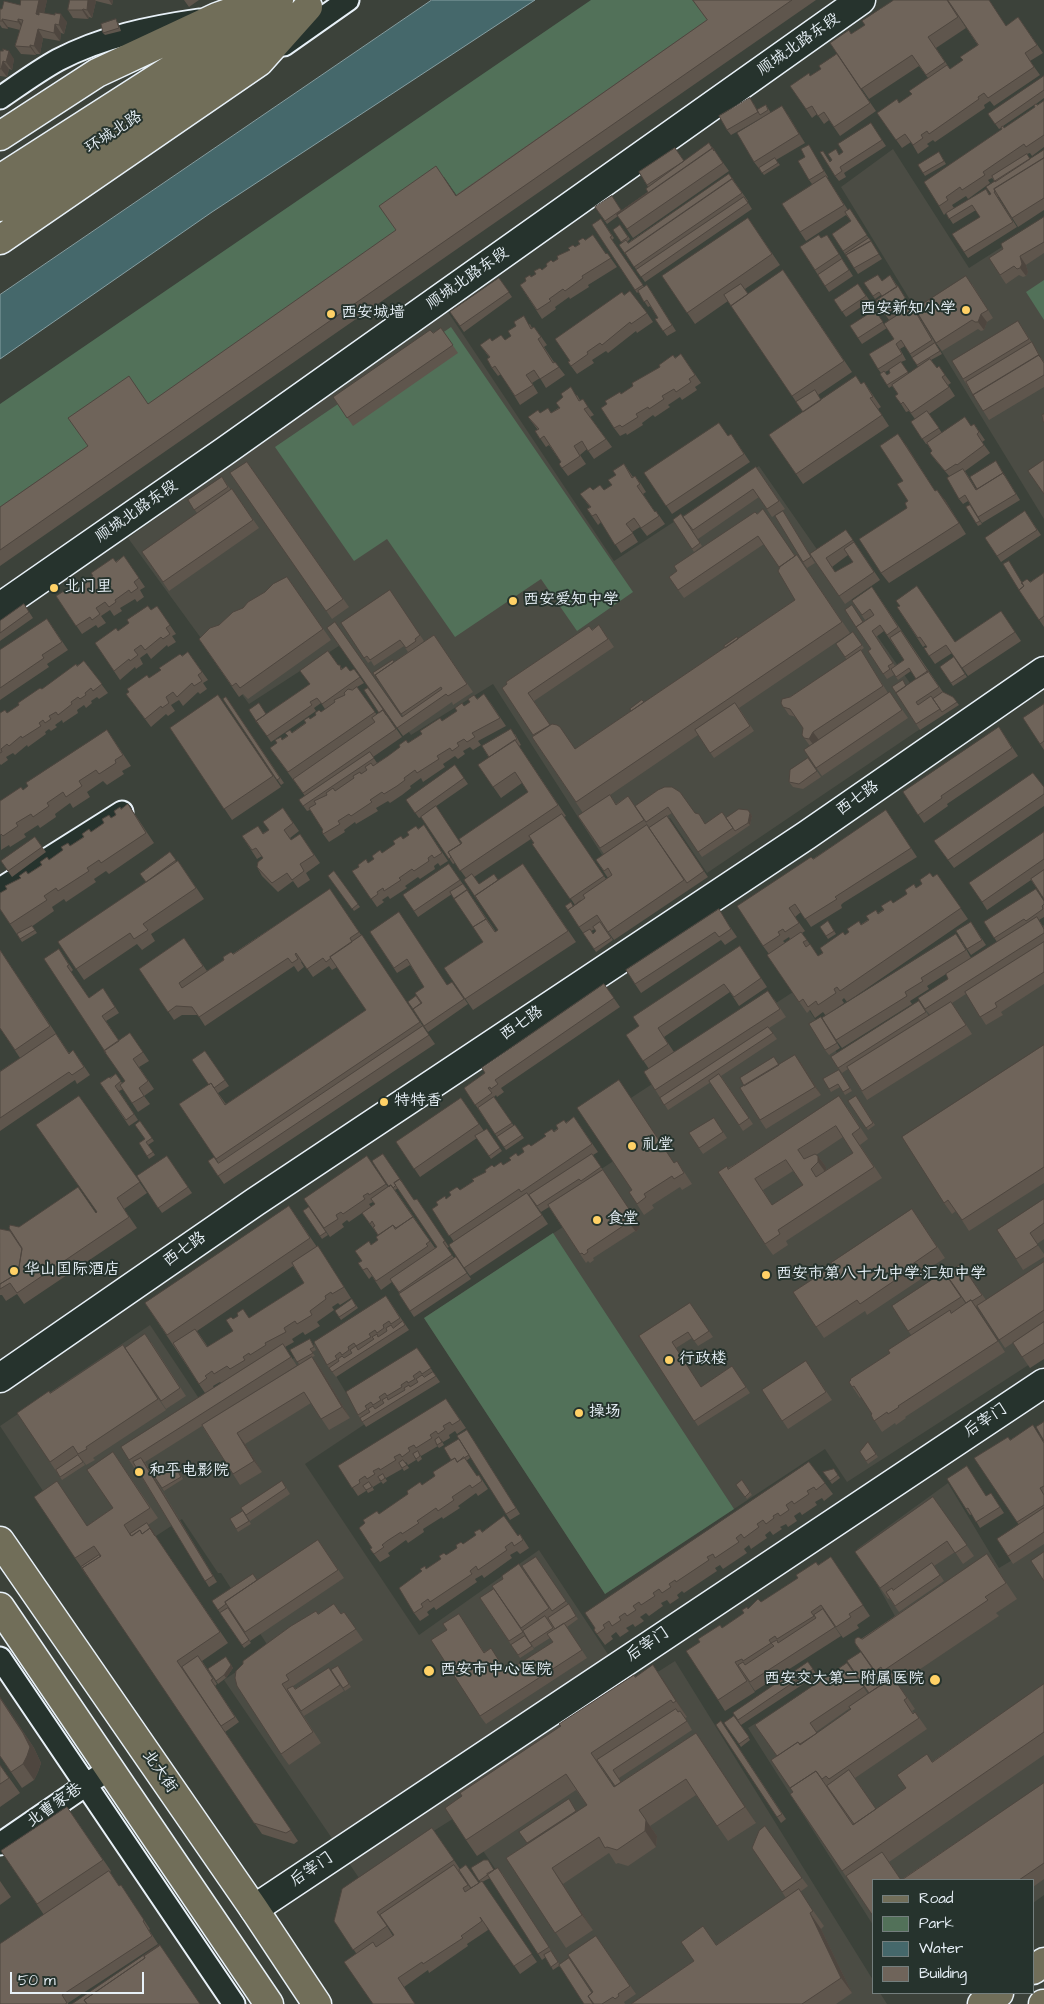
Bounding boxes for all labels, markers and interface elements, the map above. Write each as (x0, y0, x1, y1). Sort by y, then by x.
street label: 顺城北路东段 (754, 10, 844, 80)
street label: 环城北路 (82, 108, 146, 158)
street label: 顺城北路东段 (423, 244, 513, 314)
place label: 西安新知小学 (860, 300, 956, 320)
place label: 西安城墙 (341, 304, 405, 324)
marker: 西安新知小学 (960, 304, 972, 316)
marker: 西安城墙 (325, 308, 337, 320)
street label: 顺城北路东段 (92, 477, 182, 547)
place label: 北门里 (64, 578, 112, 598)
marker: 北门里 (48, 582, 60, 594)
place label: 西安爱知中学 (523, 591, 619, 611)
marker: 西安爱知中学 (507, 595, 519, 607)
street label: 西七路 (833, 777, 883, 821)
street label: 西七路 (497, 1003, 547, 1045)
place label: 特特香 (394, 1092, 442, 1112)
marker: 特特香 (378, 1096, 390, 1108)
place label: 礼堂 (642, 1136, 674, 1156)
marker: 礼堂 (626, 1140, 638, 1152)
place label: 食堂 (607, 1210, 639, 1230)
marker: 食堂 (591, 1214, 603, 1226)
street label: 西七路 (160, 1228, 210, 1272)
place label: 华山国际酒店 (24, 1261, 120, 1281)
marker: 华山国际酒店 (8, 1265, 20, 1277)
place label: 西安市第八十九中学·汇知中学 (776, 1265, 986, 1285)
marker: 西安市第八十九中学·汇知中学 (760, 1269, 772, 1281)
place label: 行政楼 (679, 1350, 727, 1370)
marker: 行政楼 (663, 1354, 675, 1366)
street label: 后宰门 (961, 1400, 1011, 1442)
place label: 操场 (589, 1403, 621, 1423)
marker: 操场 (573, 1407, 585, 1419)
place label: 和平电影院 (149, 1462, 229, 1482)
marker: 和平电影院 (133, 1466, 145, 1478)
street label: 后宰门 (623, 1624, 673, 1666)
place label: 西安市中心医院 (440, 1661, 552, 1681)
marker: 西安市中心医院 (422, 1664, 436, 1678)
place label: 西安交大第二附属医院 (764, 1670, 924, 1690)
marker: 西安交大第二附属医院 (928, 1673, 942, 1687)
street label: 北大街 (137, 1747, 181, 1797)
street label: 北曹家巷 (23, 1780, 87, 1832)
street label: 后宰门 (287, 1849, 337, 1891)
legend (872, 1879, 1034, 1994)
text: Road (919, 1888, 953, 1909)
text: Park (919, 1913, 954, 1934)
text: Water (919, 1938, 963, 1959)
scale bar (12, 1962, 146, 1994)
text: Building (919, 1963, 967, 1984)
text: 50 m (18, 1970, 56, 1991)

